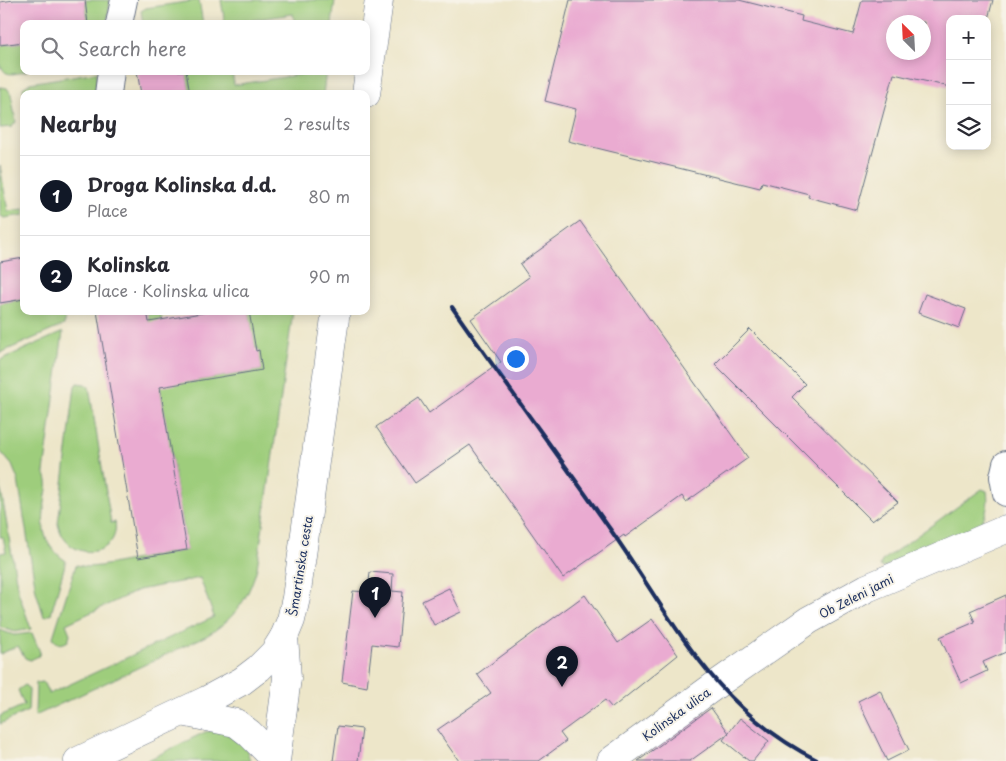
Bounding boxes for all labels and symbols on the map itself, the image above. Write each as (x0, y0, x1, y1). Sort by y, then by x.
north arrow (886, 15, 931, 60)
your location (503, 346, 529, 372)
street label: Šmartinska cesta (283, 514, 317, 618)
street label: Ob Zeleni jami (816, 569, 896, 623)
pin: 1 (359, 577, 391, 618)
pin: 2 (546, 646, 578, 687)
street label: Kolinska ulica (638, 683, 714, 745)

